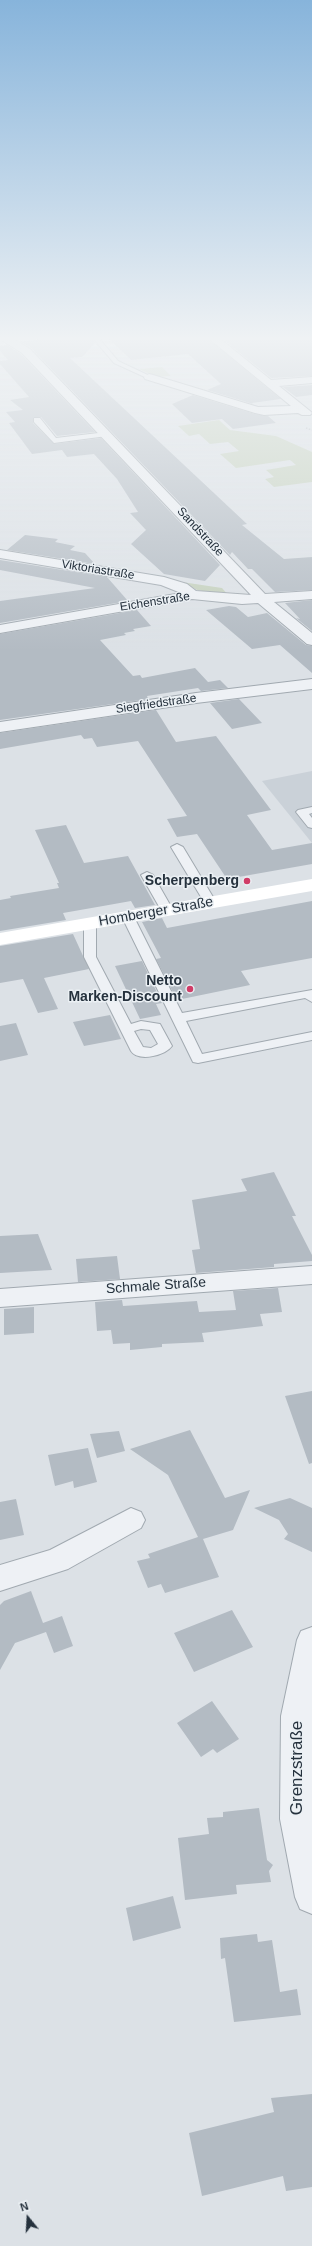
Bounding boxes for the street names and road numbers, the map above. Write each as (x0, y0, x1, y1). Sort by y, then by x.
street label: Sandstraße (174, 504, 226, 560)
street label: Viktoriastraße (60, 557, 136, 583)
street label: Eichenstraße (119, 589, 191, 615)
street label: Siegfriedstraße (115, 691, 197, 717)
street label: Homberger Straße (97, 894, 215, 930)
street label: Schmale Straße (105, 1274, 207, 1298)
street label: Grenzstraße (287, 1721, 307, 1815)

